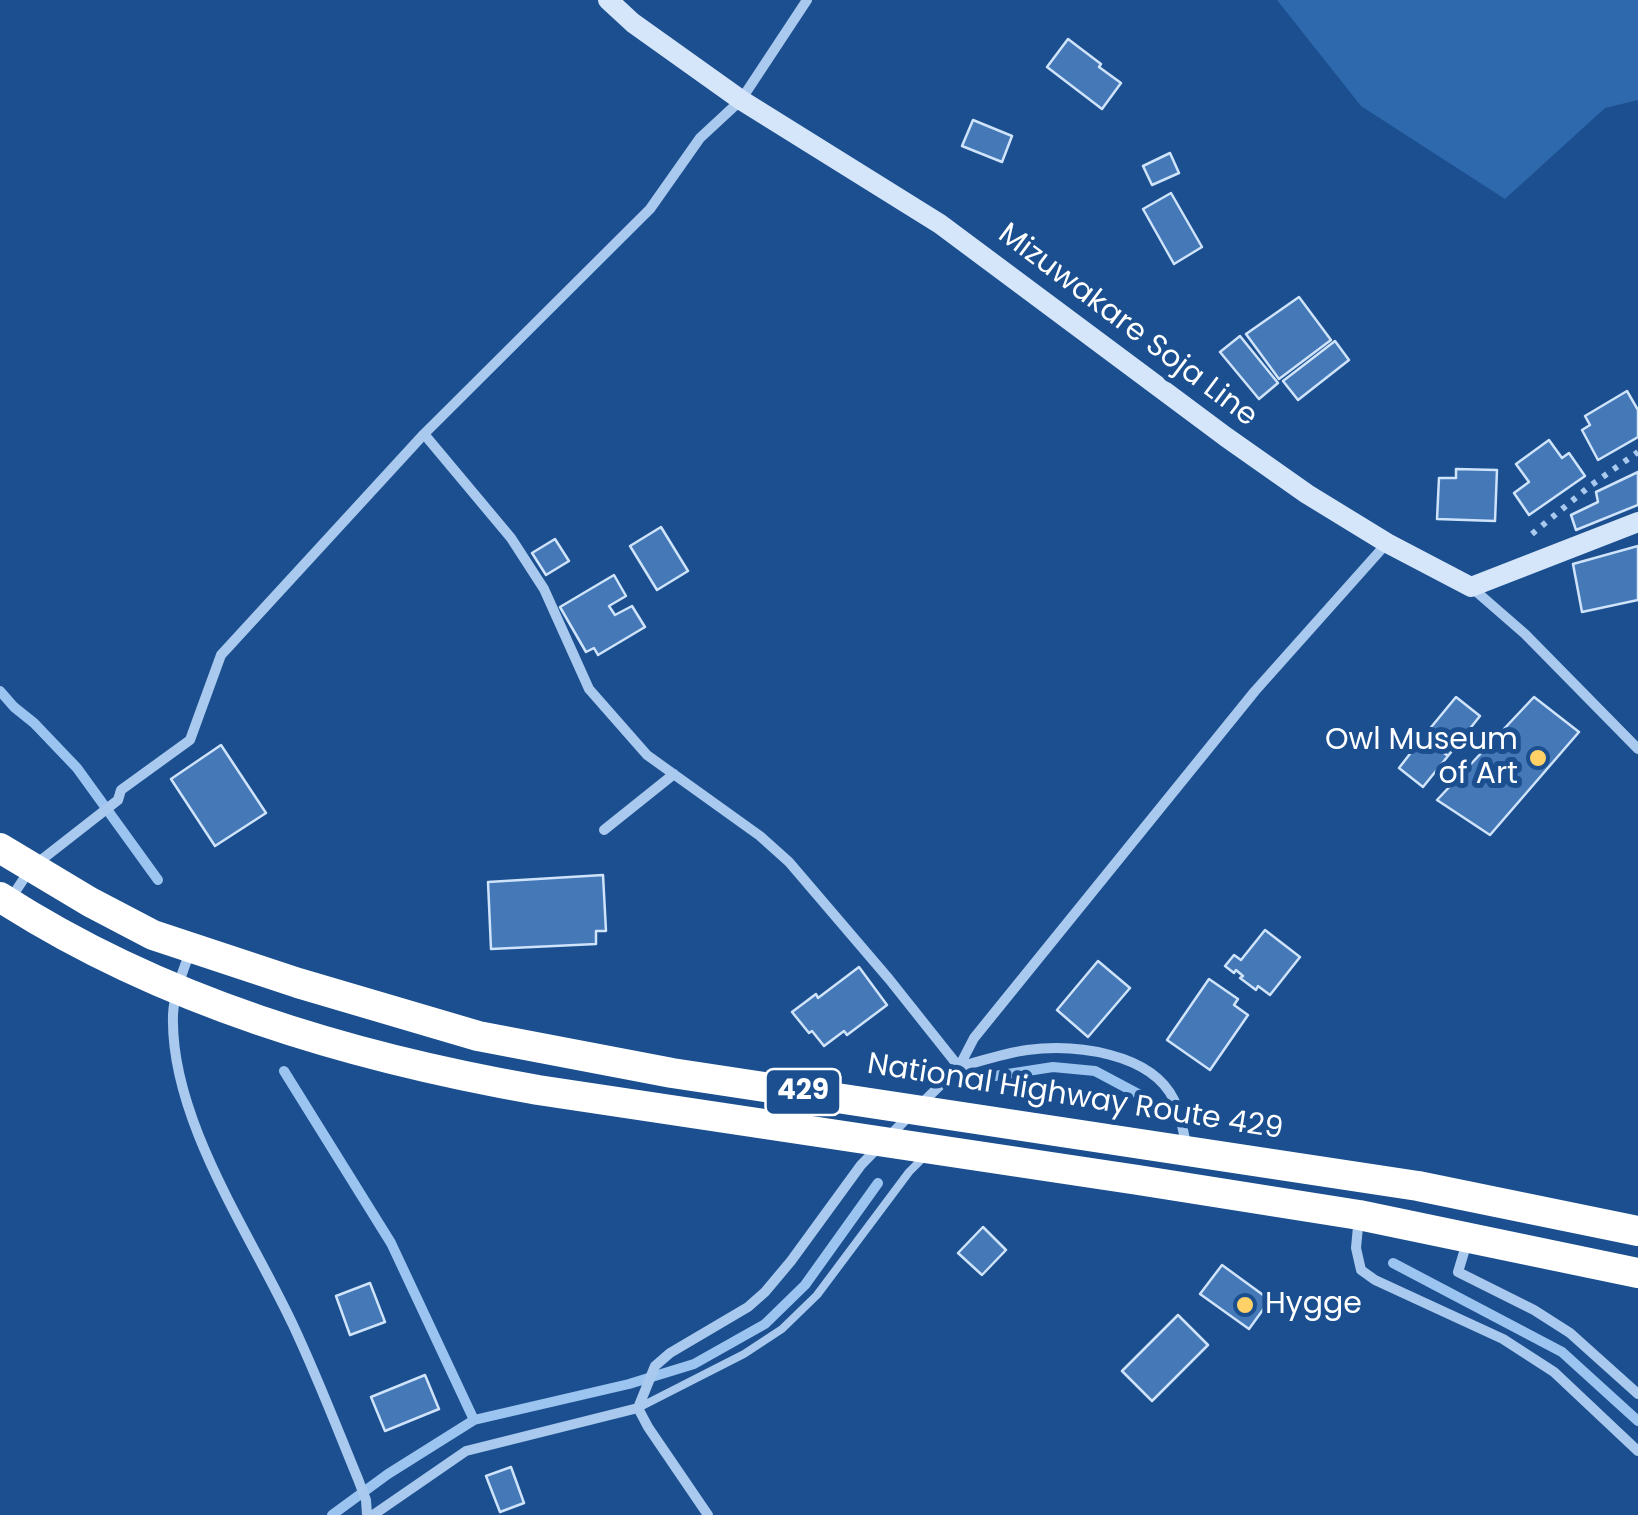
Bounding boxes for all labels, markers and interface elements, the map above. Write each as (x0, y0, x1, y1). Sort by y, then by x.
street label: Mizuwakare Soja Line (990, 217, 1264, 435)
place label: Owl Museum of Art (1325, 723, 1518, 794)
marker: Owl Museum of Art (1527, 747, 1549, 769)
street label: National Highway Route 429 (865, 1047, 1285, 1149)
road number: 429 (766, 1069, 840, 1115)
place label: Hygge (1265, 1287, 1362, 1323)
marker: Hygge (1234, 1294, 1256, 1316)

